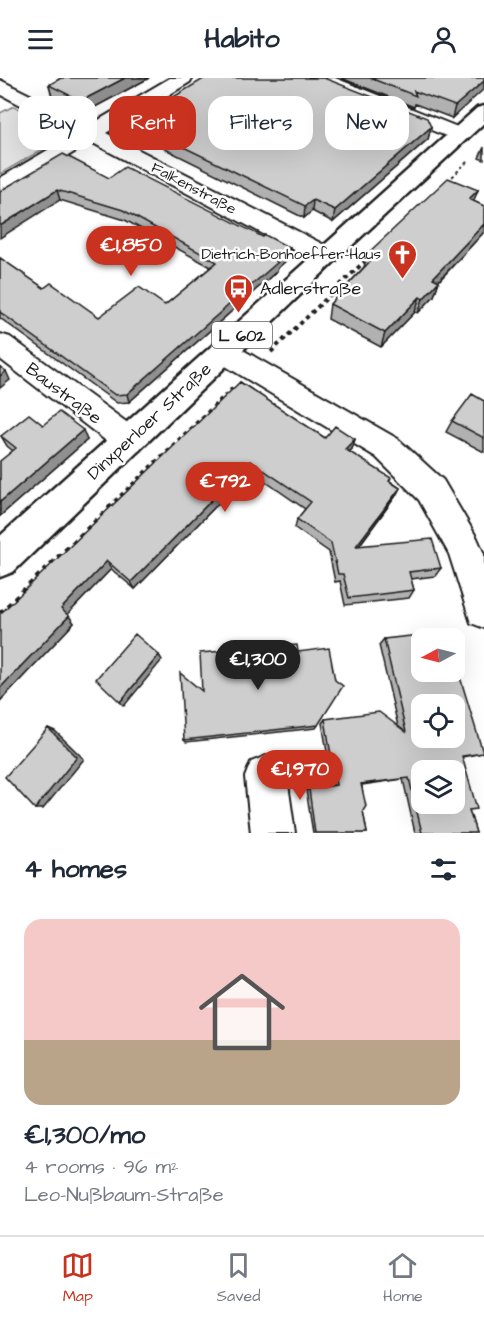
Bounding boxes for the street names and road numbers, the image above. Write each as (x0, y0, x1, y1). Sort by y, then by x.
street label: Falkenstraße (148, 157, 240, 220)
road number: L 602 (212, 322, 272, 348)
street label: Baustraße (21, 357, 107, 430)
street label: Dinxperloer Straße (82, 357, 217, 486)

